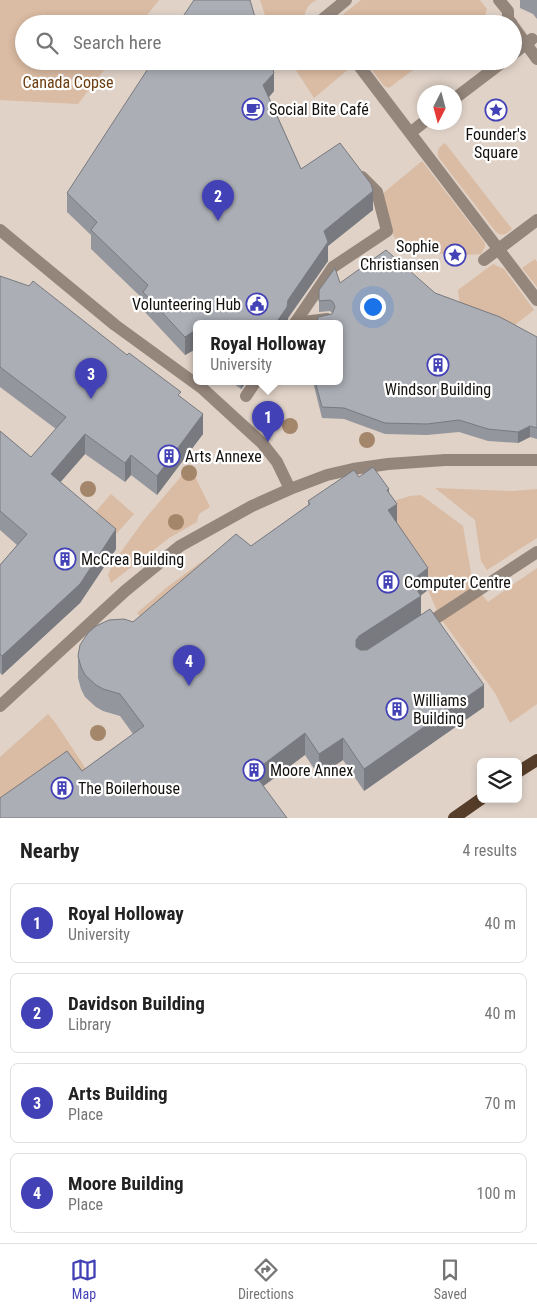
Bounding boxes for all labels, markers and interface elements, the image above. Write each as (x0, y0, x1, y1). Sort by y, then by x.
search box (15, 15, 522, 70)
icon: search (33, 29, 61, 57)
text: Search here (73, 31, 161, 54)
park label: Canada Copse (22, 73, 114, 92)
north arrow (417, 85, 462, 130)
cafe icon: Social Bite Café (241, 97, 265, 121)
place icon: Founder's Square (484, 98, 508, 122)
place label: Social Bite Café (269, 100, 369, 119)
place label: Founder's Square (466, 125, 526, 162)
pin: 2 (202, 180, 234, 221)
place label: Sophie Christiansen (360, 237, 439, 274)
place icon: Sophie Christiansen (443, 243, 467, 267)
public building icon: Volunteering Hub (245, 292, 269, 316)
your location (360, 294, 386, 320)
place label: Volunteering Hub (132, 295, 241, 314)
popup (193, 320, 343, 385)
text: Royal Holloway (210, 332, 326, 355)
building icon: Windsor Building (426, 353, 450, 377)
text: University (210, 355, 272, 374)
pin: 3 (75, 358, 107, 399)
place label: Windsor Building (385, 380, 491, 399)
pin: 1 (252, 401, 284, 442)
building icon: Arts Annexe (157, 444, 181, 468)
place label: Arts Annexe (185, 447, 262, 466)
building icon: McCrea Building (53, 547, 77, 571)
place label: McCrea Building (81, 550, 184, 569)
building icon: Computer Centre (376, 570, 400, 594)
place label: Computer Centre (404, 573, 511, 592)
pin: 4 (173, 645, 205, 686)
place label: Williams Building (413, 691, 467, 728)
building icon: Williams Building (385, 697, 409, 721)
building icon: Moore Annex (242, 758, 266, 782)
map controls (477, 758, 522, 803)
button: layers (477, 758, 522, 803)
place label: Moore Annex (270, 761, 353, 780)
building icon: The Boilerhouse (50, 776, 74, 800)
place label: The Boilerhouse (78, 779, 180, 798)
text: Nearby (20, 839, 79, 863)
text: 4 results (462, 841, 517, 860)
text: Royal Holloway (68, 902, 184, 925)
text: 1 (33, 914, 41, 933)
text: 40 m (484, 914, 516, 933)
text: University (68, 925, 130, 944)
text: Davidson Building (68, 992, 205, 1015)
text: 2 (33, 1004, 41, 1023)
text: 40 m (484, 1004, 516, 1023)
text: Library (68, 1015, 111, 1034)
text: Arts Building (68, 1082, 168, 1105)
text: 3 (33, 1094, 41, 1113)
text: 70 m (484, 1094, 516, 1113)
text: Place (68, 1105, 103, 1124)
text: Moore Building (68, 1172, 184, 1195)
text: 4 (33, 1184, 41, 1203)
text: 100 m (477, 1184, 516, 1203)
text: Place (68, 1195, 103, 1214)
tab: Map (70, 1256, 98, 1302)
tab: Directions (238, 1256, 294, 1302)
tab: Saved (434, 1256, 467, 1302)

